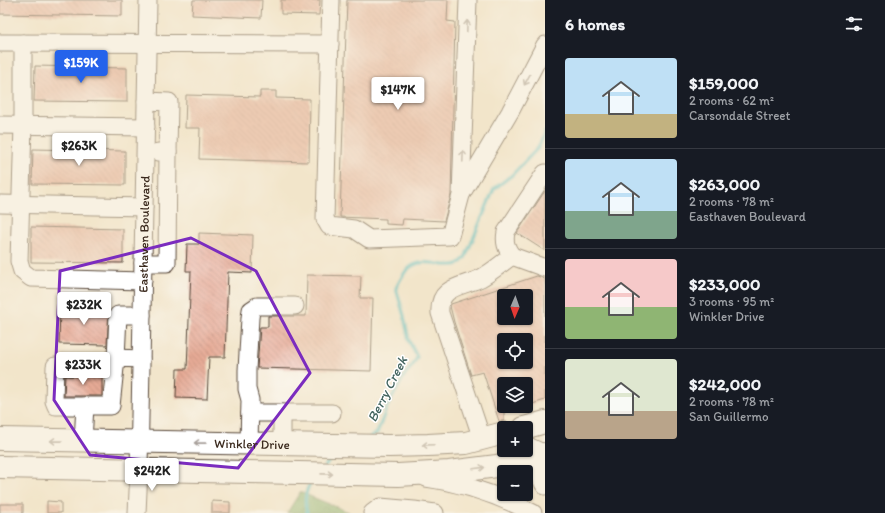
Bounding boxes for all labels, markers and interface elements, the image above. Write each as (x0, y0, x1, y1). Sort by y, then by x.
icon: filters (843, 13, 865, 35)
text: 6 homes (565, 14, 625, 34)
one-way arrow (463, 20, 471, 33)
pin: $159K (53, 50, 109, 84)
text: $159K (64, 55, 98, 70)
one-way arrow (523, 73, 531, 85)
text: $159,000 (689, 73, 759, 93)
icon: home (597, 74, 645, 122)
pin: $147K (370, 77, 426, 111)
text: $147K (380, 82, 416, 97)
text: 2 rooms · 62 m² (689, 93, 774, 108)
text: Carsondale Street (689, 108, 790, 123)
pin: $263K (51, 133, 107, 167)
text: $263K (61, 138, 97, 153)
one-way arrow (459, 150, 466, 163)
text: $263,000 (689, 174, 760, 194)
street label: Easthaven Boulevard (135, 175, 153, 293)
icon: home (597, 175, 645, 223)
text: 2 rooms · 78 m² (689, 194, 774, 209)
text: Easthaven Boulevard (689, 209, 806, 224)
text: $233,000 (689, 274, 761, 294)
icon: home (597, 275, 645, 323)
north arrow (497, 289, 533, 325)
map controls (497, 289, 533, 501)
pin: $232K (56, 292, 112, 326)
text: 3 rooms · 95 m² (689, 294, 774, 309)
text: $232K (66, 297, 102, 312)
text: Winkler Drive (689, 309, 764, 324)
button: locate (497, 333, 533, 369)
pin: $233K (55, 352, 111, 386)
water label: Berry Creek (364, 353, 412, 425)
text: $233K (65, 357, 101, 372)
text: $242,000 (689, 374, 761, 394)
icon: home (597, 375, 645, 423)
button: layers (497, 377, 533, 413)
text: 2 rooms · 78 m² (689, 394, 774, 409)
text: San Guillermo (689, 409, 769, 424)
button: + (497, 421, 533, 457)
street label: Winkler Drive (214, 436, 290, 452)
one-way arrow (50, 437, 63, 444)
one-way arrow (194, 439, 207, 447)
one-way arrow (422, 442, 435, 449)
pin: $242K (124, 458, 180, 492)
text: $242K (134, 463, 170, 478)
one-way arrow (472, 465, 485, 472)
button: − (497, 465, 533, 501)
one-way arrow (320, 470, 333, 477)

